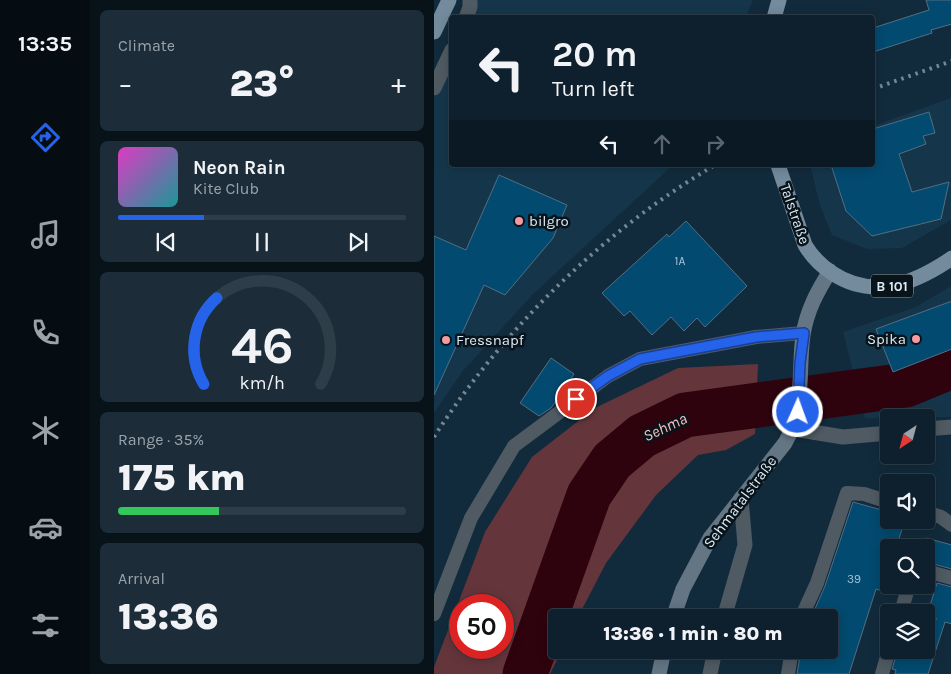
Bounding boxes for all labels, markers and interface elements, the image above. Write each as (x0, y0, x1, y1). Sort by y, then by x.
text: 13:35 (18, 31, 72, 57)
text: 20 m (552, 34, 637, 75)
icon: left (469, 35, 534, 100)
text: Climate (118, 36, 175, 55)
text: 23° (229, 61, 295, 106)
text: − (118, 67, 133, 100)
text: + (391, 67, 406, 100)
text: Turn left (552, 76, 635, 102)
icon: directions (28, 120, 63, 155)
icon: left (595, 130, 623, 158)
icon: ahead (648, 130, 676, 158)
icon: right (701, 130, 729, 158)
text: Neon Rain (193, 157, 286, 179)
text: Kite Club (193, 179, 259, 198)
street label: Talstraße (776, 181, 814, 247)
place label: bilgro (529, 212, 569, 230)
marker: bilgro (513, 215, 525, 227)
icon: music (28, 217, 63, 252)
icon: previous (152, 228, 180, 256)
icon: pause (248, 228, 276, 256)
icon: next (344, 228, 372, 256)
house number: 1A (675, 254, 686, 268)
road number: B 101 (871, 274, 913, 298)
icon: phone (28, 315, 63, 350)
text: 46 (231, 315, 293, 376)
place label: Spika (867, 330, 906, 348)
place label: Fressnapf (456, 331, 525, 349)
marker: Spika (910, 333, 922, 345)
marker: Fressnapf (440, 334, 452, 346)
text: km/h (239, 373, 285, 394)
pin (555, 378, 597, 420)
icon: arrive (562, 385, 590, 413)
position arrow (771, 385, 823, 437)
water label: Sehma (640, 409, 690, 445)
north arrow (880, 409, 935, 464)
map controls (880, 409, 935, 659)
icon: climate (28, 413, 63, 448)
text: Range · 35% (118, 430, 204, 449)
street label: Sehmatalstraße (700, 453, 780, 551)
text: 175 km (118, 455, 246, 500)
button: sound (880, 474, 935, 529)
icon: car (28, 510, 63, 545)
button: search (880, 539, 935, 594)
text: Arrival (118, 569, 165, 588)
house number: 39 (847, 572, 861, 586)
text: 13:36 (118, 594, 219, 639)
speed limit sign: 50 (449, 594, 514, 659)
button: layers (880, 604, 935, 659)
icon: filters (28, 608, 63, 643)
text: 13:36 · 1 min · 80 m (603, 623, 783, 645)

